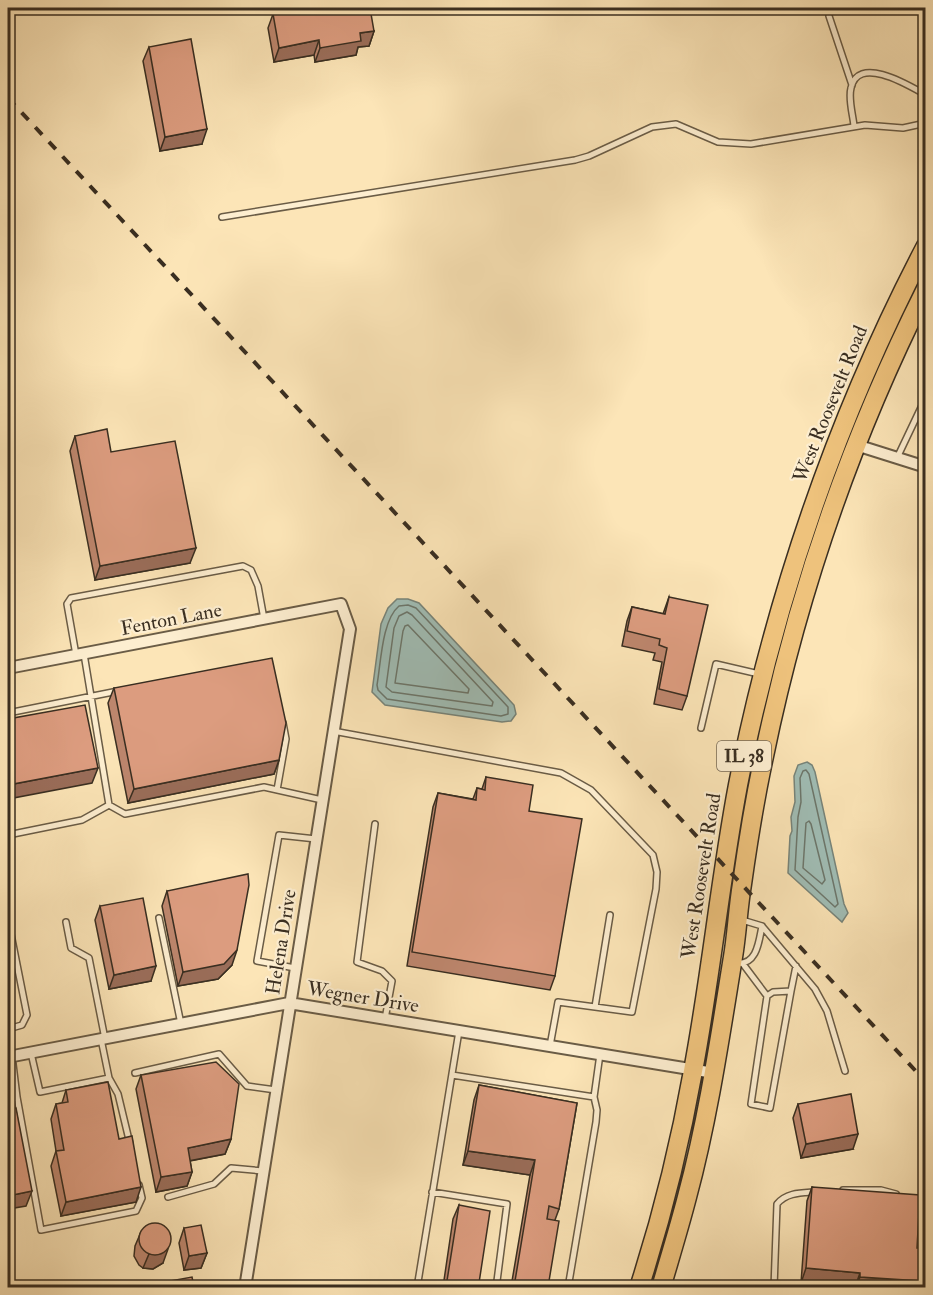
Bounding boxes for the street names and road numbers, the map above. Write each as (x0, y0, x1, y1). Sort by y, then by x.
street label: West Roosevelt Road (787, 322, 873, 487)
street label: Fenton Lane (118, 597, 224, 641)
road number: IL 38 (717, 741, 771, 771)
street label: West Roosevelt Road (675, 791, 726, 962)
street label: Helena Drive (260, 887, 302, 997)
street label: Wegner Drive (304, 976, 421, 1018)

